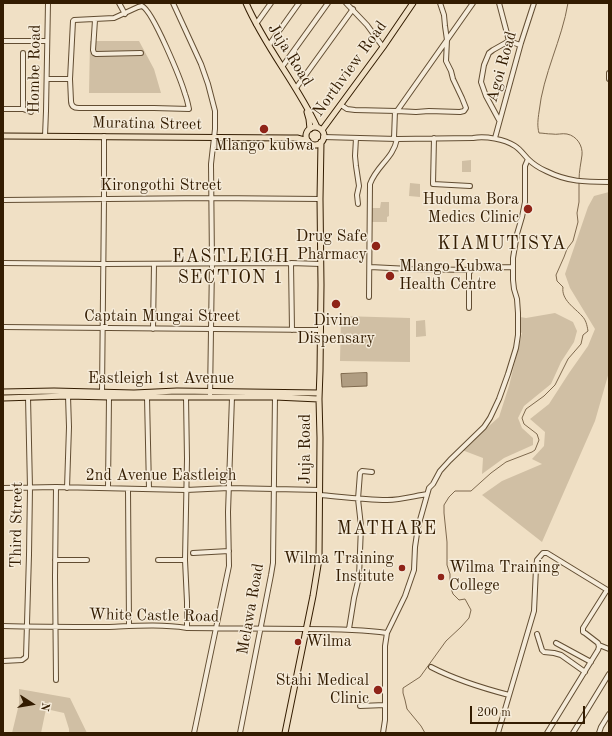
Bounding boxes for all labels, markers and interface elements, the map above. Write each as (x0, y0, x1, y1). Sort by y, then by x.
street label: Northview Road (309, 17, 391, 121)
street label: Juja Road (263, 20, 317, 90)
street label: Hombe Road (25, 24, 45, 114)
street label: Agoi Road (483, 29, 521, 105)
street label: Muratina Street (92, 113, 202, 135)
marker: Mlango kubwa (258, 123, 270, 135)
place label: Mlango kubwa (214, 136, 314, 156)
street label: Kirongothi Street (100, 176, 222, 196)
place label: Huduma Bora Medics Clinic (422, 190, 519, 228)
marker: Huduma Bora Medics Clinic (522, 203, 534, 215)
place label: Drug Safe Pharmacy (296, 227, 367, 265)
district label: KIAMUTISYA (437, 233, 567, 255)
marker: Drug Safe Pharmacy (370, 240, 382, 252)
district label: EASTLEIGH SECTION 1 (172, 246, 290, 288)
place label: Mlango Kubwa Health Centre (399, 257, 503, 295)
marker: Mlango Kubwa Health Centre (384, 270, 396, 282)
marker: Divine Dispensary (330, 298, 342, 310)
street label: Captain Mungai Street (84, 307, 240, 327)
place label: Divine Dispensary (297, 311, 375, 349)
street label: Eastleigh 1st Avenue (88, 369, 234, 389)
street label: Juja Road (296, 414, 316, 484)
street label: 2nd Avenue Eastleigh (86, 466, 236, 486)
street label: Third Street (7, 482, 27, 568)
district label: MATHARE (337, 518, 437, 540)
place label: Wilma Training Institute (283, 549, 394, 587)
place label: Wilma Training College (449, 558, 560, 596)
street label: Melawa Road (234, 562, 268, 656)
marker: Wilma Training Institute (397, 563, 407, 573)
marker: Wilma Training College (436, 572, 446, 582)
street label: White Castle Road (89, 605, 219, 627)
place label: Wilma (306, 632, 352, 652)
marker: Wilma (293, 637, 303, 647)
place label: Stahi Medical Clinic (275, 671, 369, 709)
north arrow (12, 684, 52, 724)
marker: Stahi Medical Clinic (372, 684, 384, 696)
scale bar (472, 698, 587, 724)
text: N (38, 701, 50, 712)
text: 200 m (477, 707, 511, 719)

